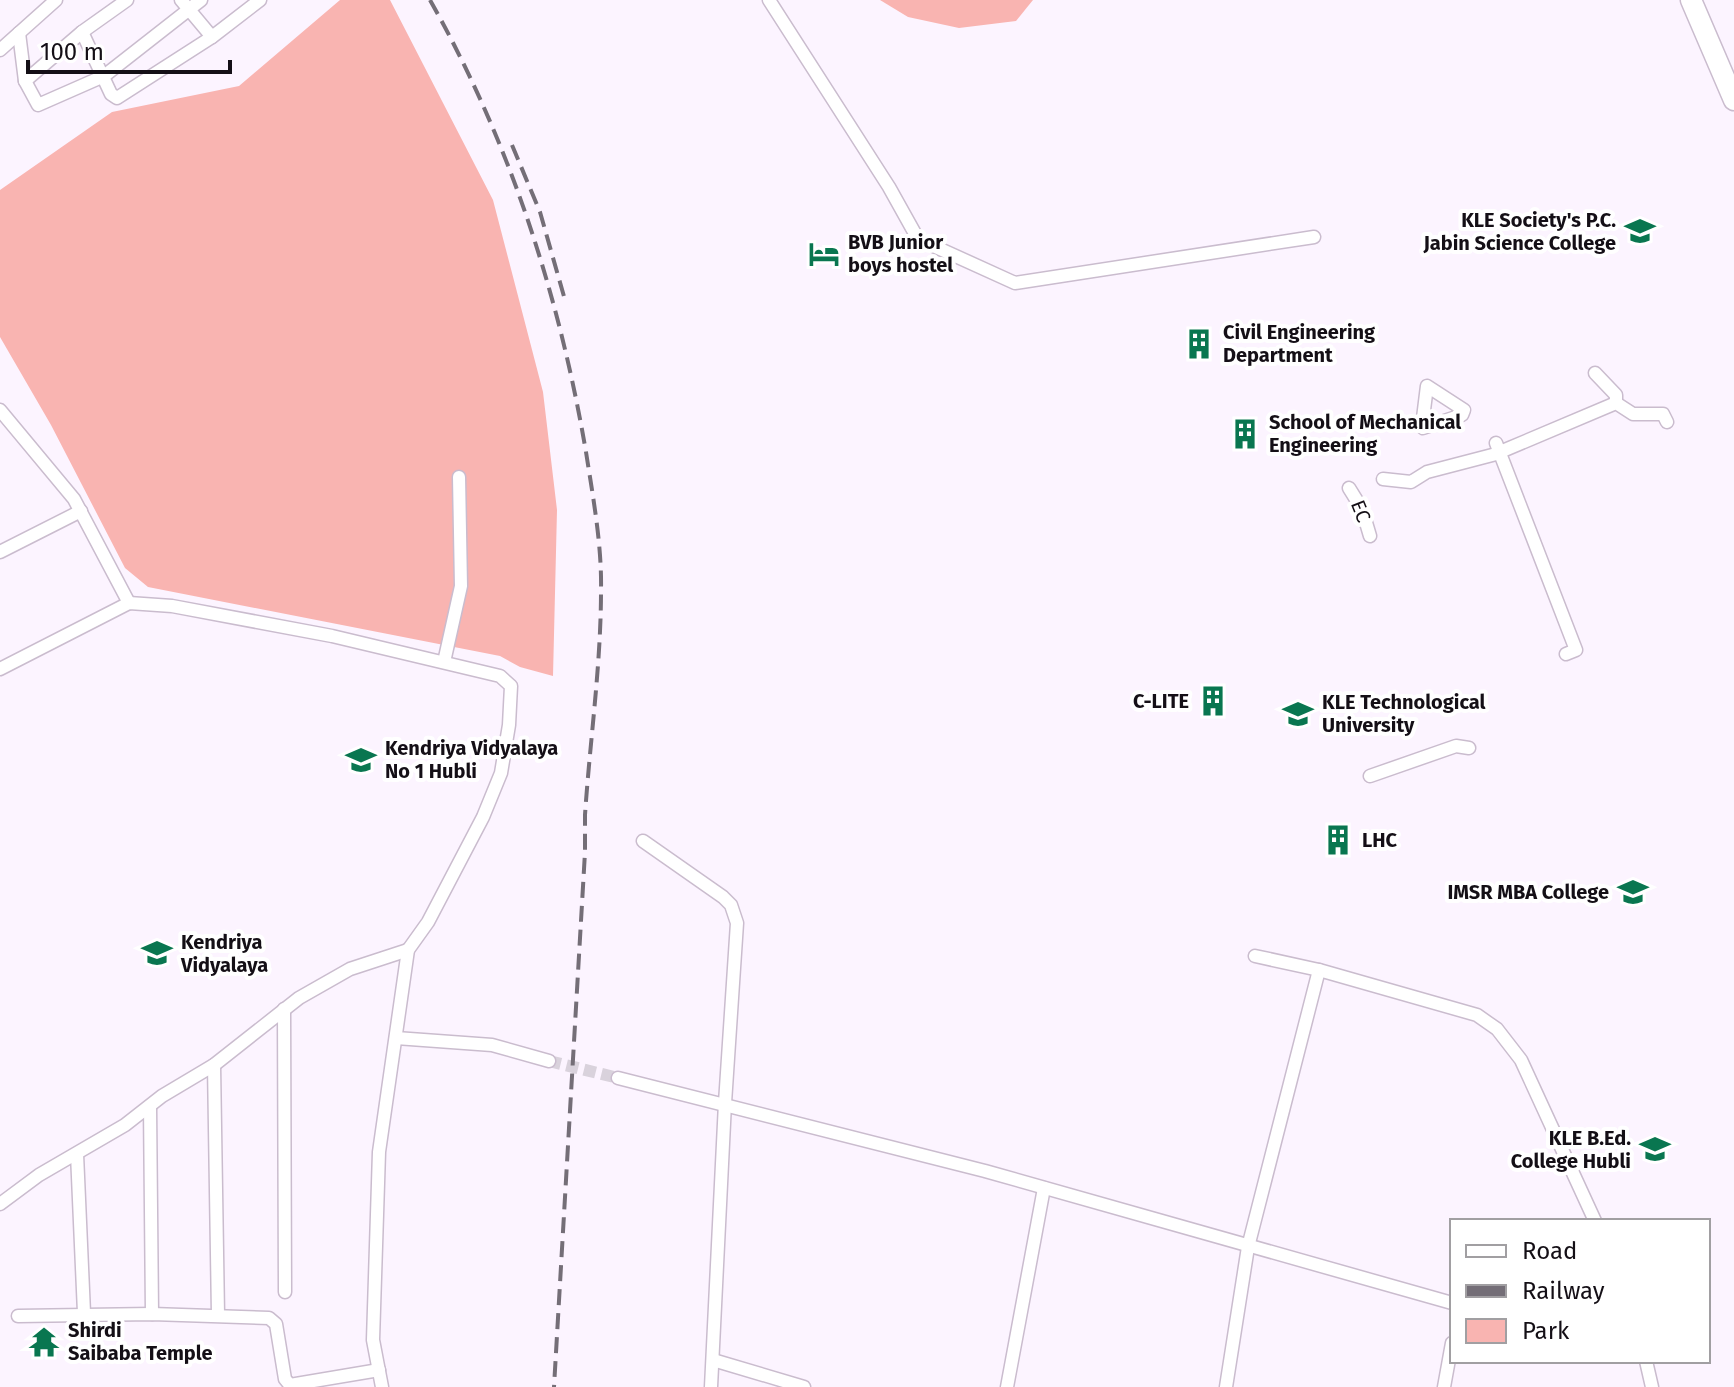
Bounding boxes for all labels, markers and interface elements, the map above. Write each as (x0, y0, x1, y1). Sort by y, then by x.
scale bar (28, 24, 230, 74)
text: 100 m (40, 38, 104, 66)
place label: KLE Society's P.C. Jabin Science College (1422, 208, 1616, 255)
school or university icon: KLE Society's P.C. Jabin Science College (1623, 214, 1657, 248)
place label: BVB Junior boys hostel (848, 230, 953, 277)
hotel icon: BVB Junior boys hostel (807, 237, 841, 271)
place label: Civil Engineering Department (1223, 320, 1376, 367)
building icon: Civil Engineering Department (1182, 327, 1216, 361)
place label: School of Mechanical Engineering (1269, 410, 1461, 457)
building icon: School of Mechanical Engineering (1228, 417, 1262, 451)
street label: EC (1346, 496, 1376, 526)
building icon: C-LITE (1196, 684, 1230, 718)
place label: C-LITE (1133, 689, 1189, 713)
place label: KLE Technological University (1322, 690, 1486, 737)
school or university icon: KLE Technological University (1281, 697, 1315, 731)
place label: Kendriya Vidyalaya No 1 Hubli (385, 736, 558, 783)
school or university icon: Kendriya Vidyalaya No 1 Hubli (344, 743, 378, 777)
building icon: LHC (1321, 823, 1355, 857)
place label: LHC (1362, 828, 1398, 852)
school or university icon: IMSR MBA College (1616, 875, 1650, 909)
place label: IMSR MBA College (1447, 880, 1609, 904)
place label: Kendriya Vidyalaya (180, 930, 268, 977)
school or university icon: Kendriya Vidyalaya (140, 936, 174, 970)
place label: KLE B.Ed. College Hubli (1511, 1126, 1631, 1173)
school or university icon: KLE B.Ed. College Hubli (1638, 1132, 1672, 1166)
legend (1450, 1219, 1710, 1363)
text: Road (1522, 1237, 1577, 1265)
text: Railway (1522, 1277, 1605, 1305)
text: Park (1522, 1317, 1570, 1345)
place label: Shirdi Saibaba Temple (68, 1318, 213, 1365)
temple icon: Shirdi Saibaba Temple (27, 1325, 61, 1359)

